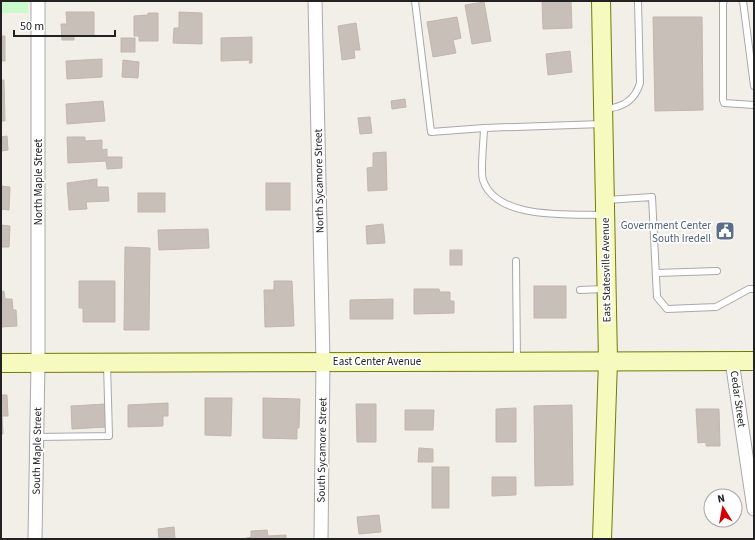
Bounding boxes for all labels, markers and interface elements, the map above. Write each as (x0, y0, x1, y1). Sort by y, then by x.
scale bar (14, 12, 115, 38)
text: 50 m (20, 18, 44, 35)
street label: North Sycamore Street (311, 128, 327, 233)
street label: North Maple Street (31, 138, 46, 225)
street label: East Statesville Avenue (598, 217, 614, 323)
place label: Government Center South Iredell (621, 218, 711, 246)
public building icon: Government Center South Iredell (714, 220, 736, 242)
street label: East Center Avenue (333, 354, 422, 369)
street label: Cedar Street (727, 370, 749, 429)
street label: South Sycamore Street (314, 397, 330, 503)
street label: South Maple Street (29, 407, 45, 495)
north arrow (703, 488, 743, 528)
text: N (716, 491, 726, 507)

